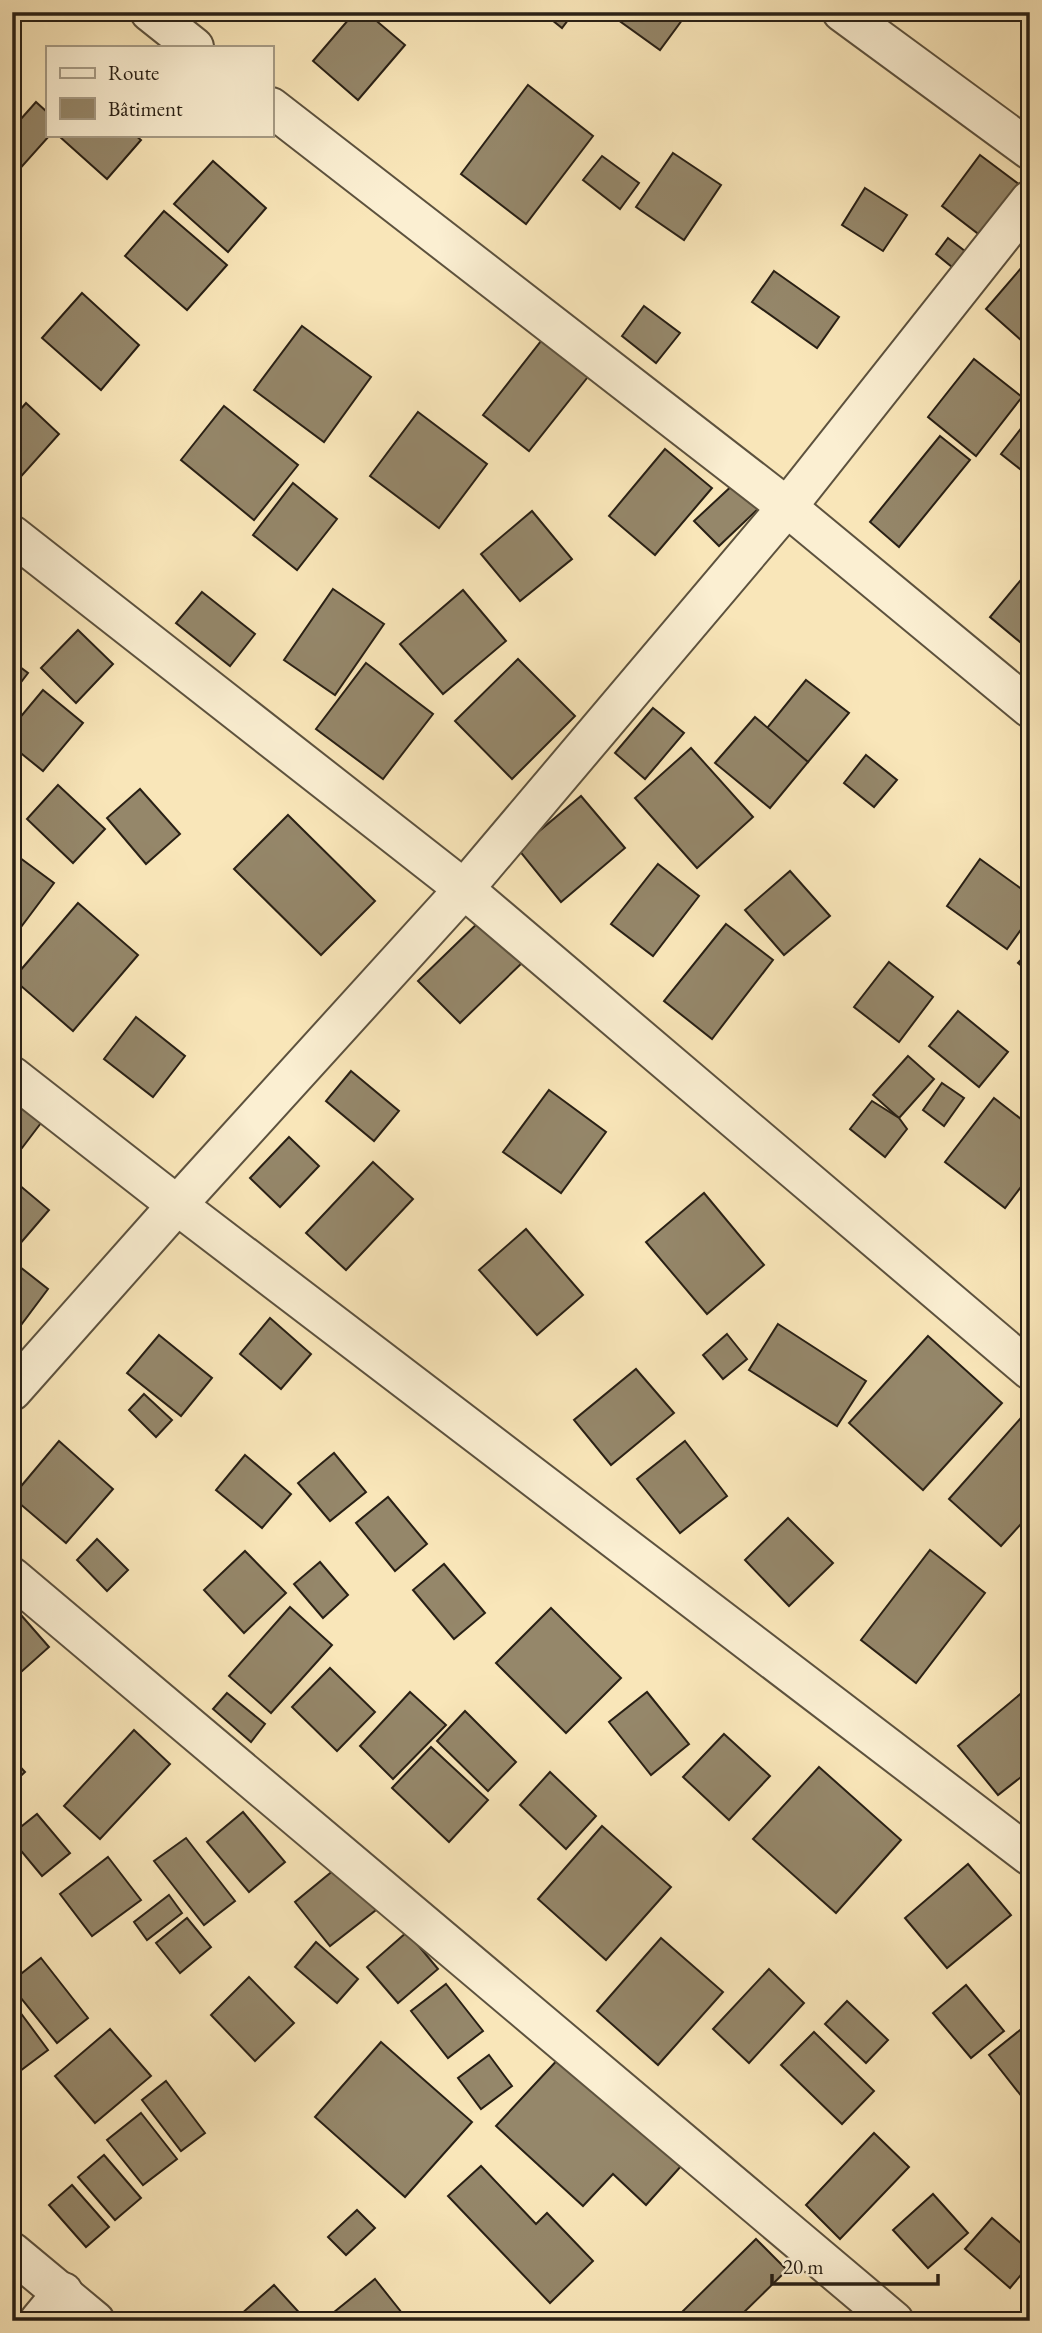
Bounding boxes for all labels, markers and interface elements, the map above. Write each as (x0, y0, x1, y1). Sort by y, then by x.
legend (46, 46, 273, 136)
text: Route (108, 59, 159, 86)
text: Bâtiment (108, 95, 183, 122)
scale bar (772, 2242, 939, 2286)
text: 20 m (783, 2253, 824, 2280)

